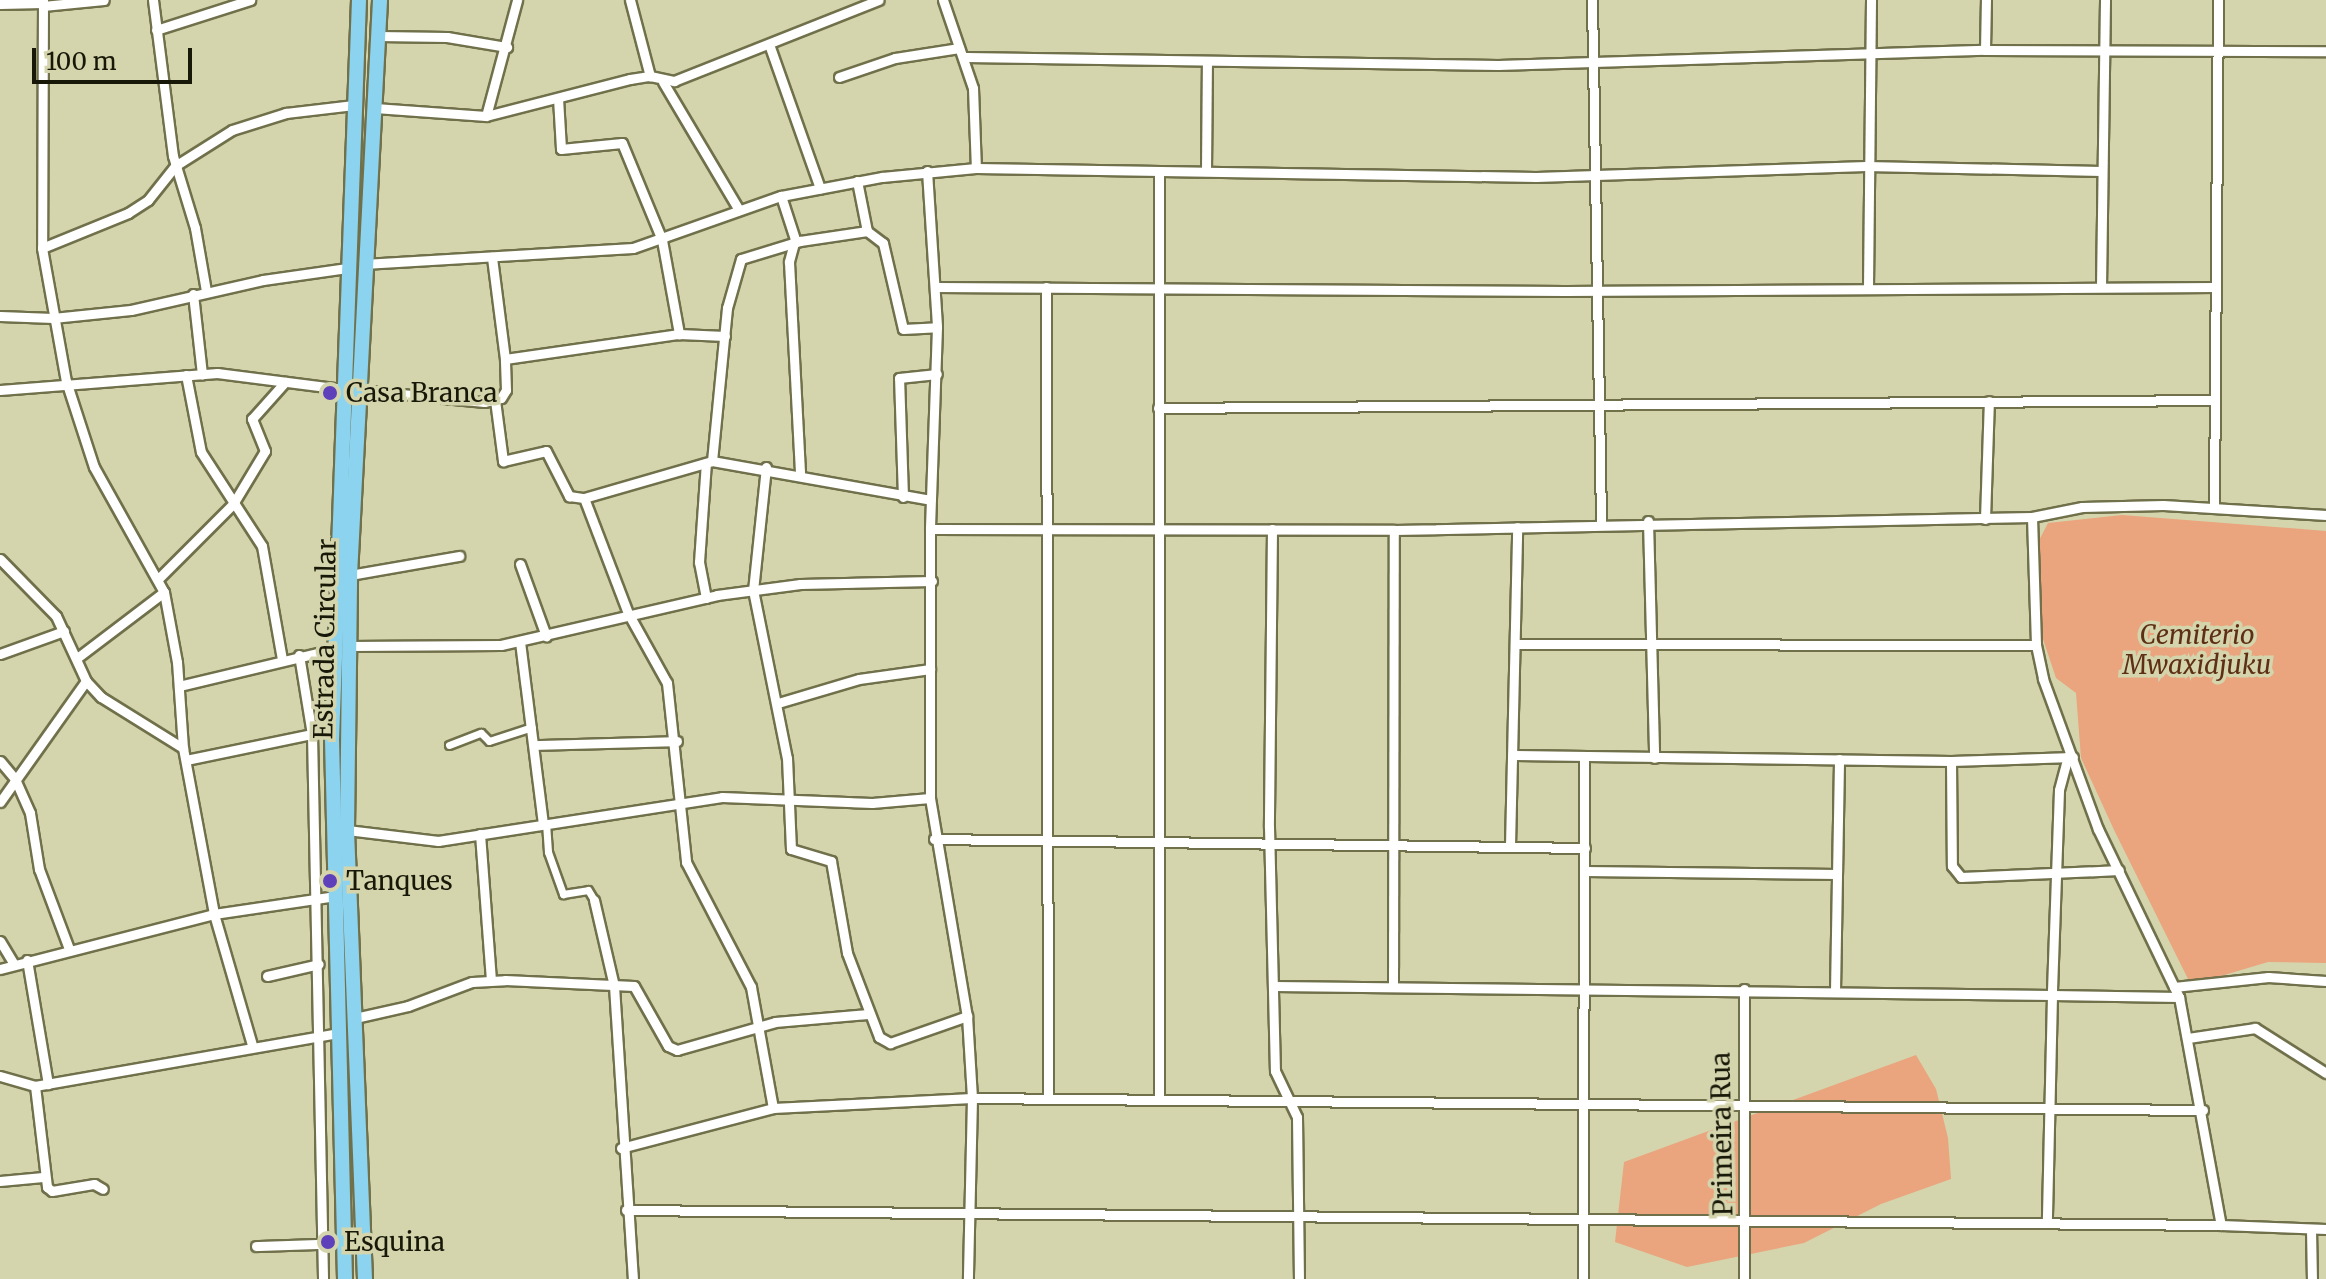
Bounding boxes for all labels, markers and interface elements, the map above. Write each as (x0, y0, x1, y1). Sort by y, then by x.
scale bar (36, 32, 196, 82)
text: 100 m (46, 46, 116, 77)
place label: Casa Branca (346, 377, 497, 409)
marker: Casa Branca (321, 384, 339, 402)
street label: Estrada Circular (308, 538, 342, 740)
park label: Cemiterio Mwaxidjuku (2123, 619, 2271, 680)
place label: Tanques (346, 865, 453, 897)
marker: Tanques (321, 872, 339, 890)
street label: Primeira Rua (1705, 1052, 1739, 1216)
place label: Esquina (344, 1226, 445, 1258)
marker: Esquina (319, 1233, 337, 1251)

